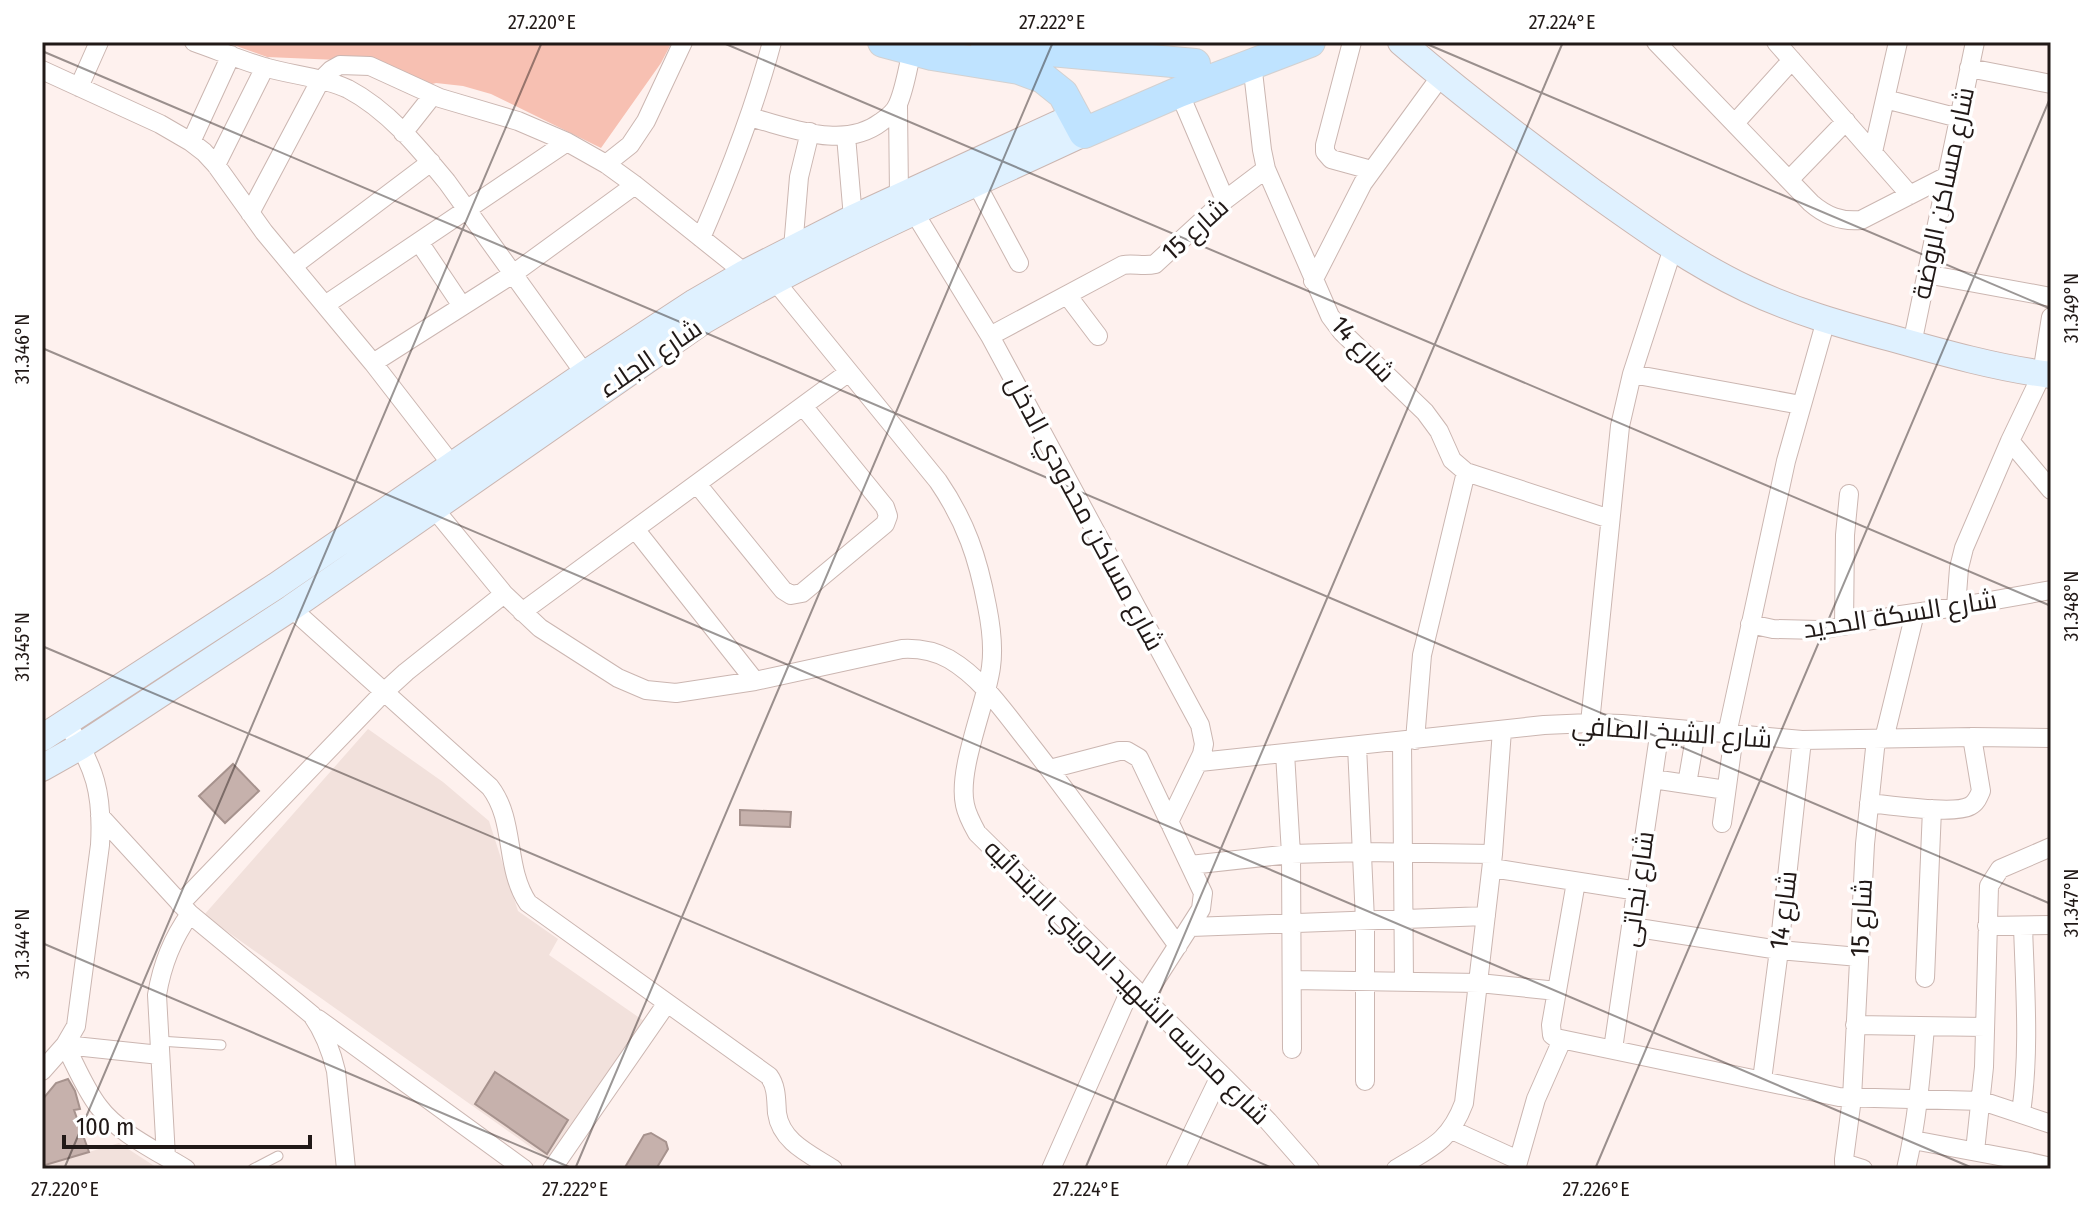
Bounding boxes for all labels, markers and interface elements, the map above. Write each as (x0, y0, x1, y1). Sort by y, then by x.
text: 27.220°E (508, 10, 576, 34)
text: 27.222°E (1019, 10, 1085, 34)
text: 27.224°E (1529, 10, 1595, 34)
street label: شارع مساكن الروضة (1906, 84, 1982, 302)
street label: شارع 15 (1156, 192, 1236, 268)
text: 31.349°N (2059, 273, 2083, 343)
street label: شارع 14 (1324, 310, 1401, 390)
street label: شارع الجلاء (593, 313, 708, 405)
text: 31.346°N (10, 314, 34, 384)
street label: شارع مساكن محدودي الدخل (995, 371, 1170, 658)
text: 31.348°N (2059, 571, 2083, 641)
street label: شارع السكة الحديد (1801, 584, 1999, 646)
text: 31.345°N (10, 612, 34, 682)
street label: شارع الشيخ الصافي (1570, 710, 1773, 760)
street label: شارع نجاتى (1614, 829, 1662, 949)
street label: شارع مدرسه الشهيد الدويني الابتدائيه (974, 833, 1276, 1135)
street label: شارع 14 (1763, 869, 1805, 951)
text: 31.347°N (2059, 869, 2083, 937)
street label: شارع 15 (1844, 878, 1880, 958)
text: 31.344°N (10, 909, 34, 979)
scale bar (64, 1099, 310, 1149)
text: 100 m (76, 1113, 134, 1141)
text: 27.220°E (31, 1177, 99, 1201)
text: 27.222°E (542, 1177, 608, 1201)
text: 27.224°E (1053, 1177, 1119, 1201)
text: 27.226°E (1562, 1177, 1630, 1201)

